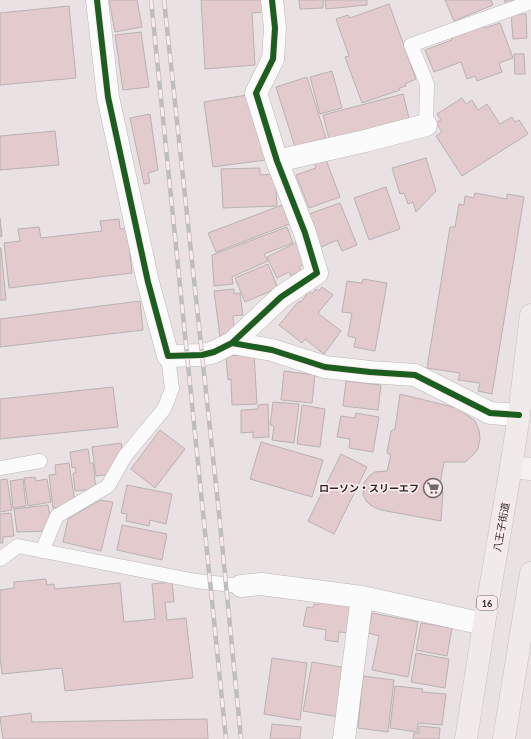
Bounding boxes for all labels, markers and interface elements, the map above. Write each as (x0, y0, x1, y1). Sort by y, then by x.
supermarket icon: ローソン・スリーエフ (422, 477, 444, 499)
place label: ローソン・スリーエフ (319, 482, 419, 494)
street label: 八王子街道 (491, 501, 511, 553)
road number: 16 (477, 596, 497, 610)

